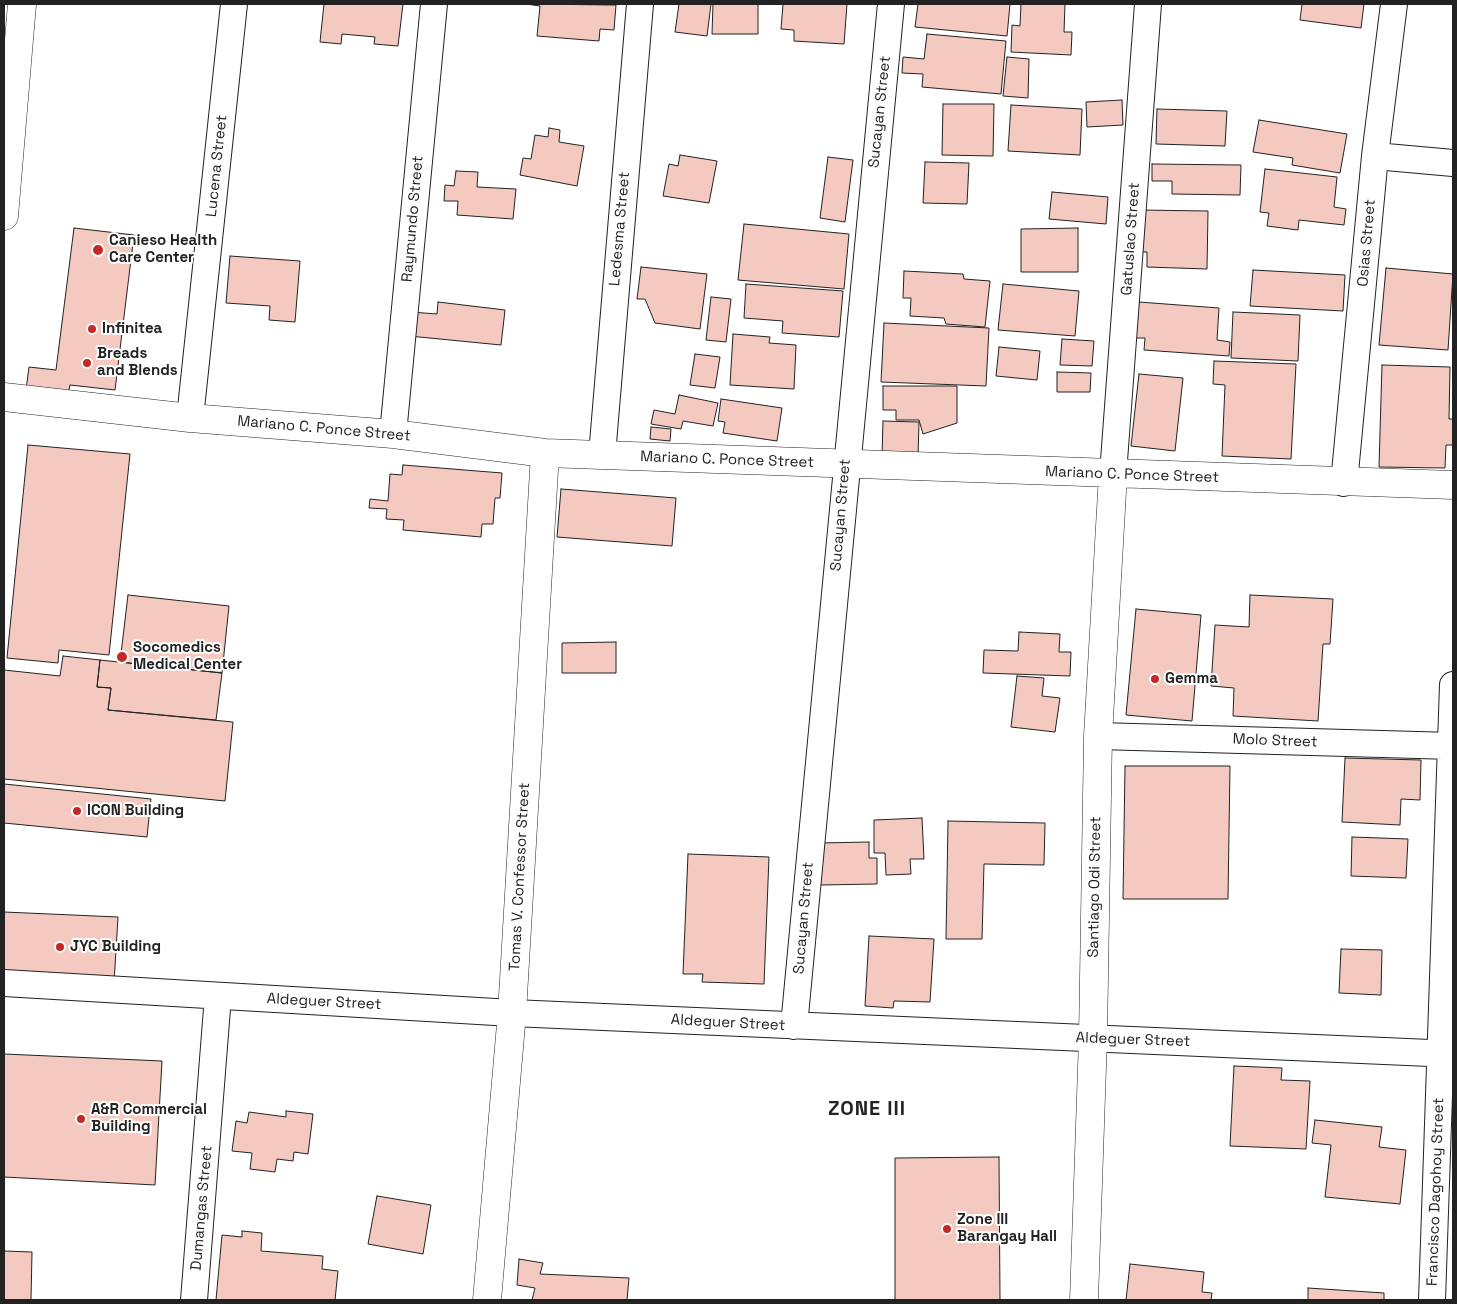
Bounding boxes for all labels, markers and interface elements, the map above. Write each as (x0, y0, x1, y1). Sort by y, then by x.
street label: Sucayan Street (865, 55, 895, 169)
street label: Lucena Street (203, 114, 231, 218)
street label: Raymundo Street (399, 155, 427, 283)
street label: Ledesma Street (606, 171, 634, 287)
street label: Gatuslao Street (1118, 182, 1144, 296)
street label: Osias Street (1354, 198, 1380, 288)
place label: Canieso Health Care Center (109, 232, 217, 267)
marker: Canieso Health Care Center (91, 243, 105, 257)
place label: Infinitea (102, 320, 162, 338)
marker: Infinitea (86, 323, 98, 335)
place label: Breads and Blends (97, 345, 178, 380)
marker: Breads and Blends (81, 357, 93, 369)
street label: Mariano C. Ponce Street (237, 412, 411, 446)
street label: Mariano C. Ponce Street (640, 448, 814, 472)
street label: Sucayan Street (827, 458, 855, 572)
street label: Mariano C. Ponce Street (1045, 463, 1219, 487)
place label: Socomedics Medical Center (133, 639, 242, 674)
marker: Socomedics Medical Center (115, 650, 129, 664)
place label: Gemma (1165, 670, 1218, 688)
marker: Gemma (1149, 673, 1161, 685)
street label: Molo Street (1232, 731, 1318, 751)
street label: Tomas V. Confessor Street (506, 782, 534, 972)
place label: ICON Building (87, 802, 184, 820)
marker: ICON Building (71, 805, 83, 817)
street label: Santiago Odi Street (1085, 816, 1105, 958)
street label: Sucayan Street (790, 861, 818, 975)
place label: JYC Building (70, 938, 161, 956)
marker: JYC Building (54, 941, 66, 953)
street label: Aldeguer Street (266, 990, 382, 1014)
street label: Aldeguer Street (670, 1011, 786, 1035)
street label: Aldeguer Street (1075, 1029, 1191, 1051)
street label: Francisco Dagohoy Street (1424, 1097, 1448, 1287)
district label: ZONE III (827, 1098, 907, 1122)
place label: A&R Commercial Building (91, 1101, 207, 1136)
marker: A&R Commercial Building (75, 1113, 87, 1125)
street label: Dumangas Street (188, 1145, 216, 1271)
place label: Zone III Barangay Hall (957, 1211, 1057, 1246)
marker: Zone III Barangay Hall (941, 1223, 953, 1235)

